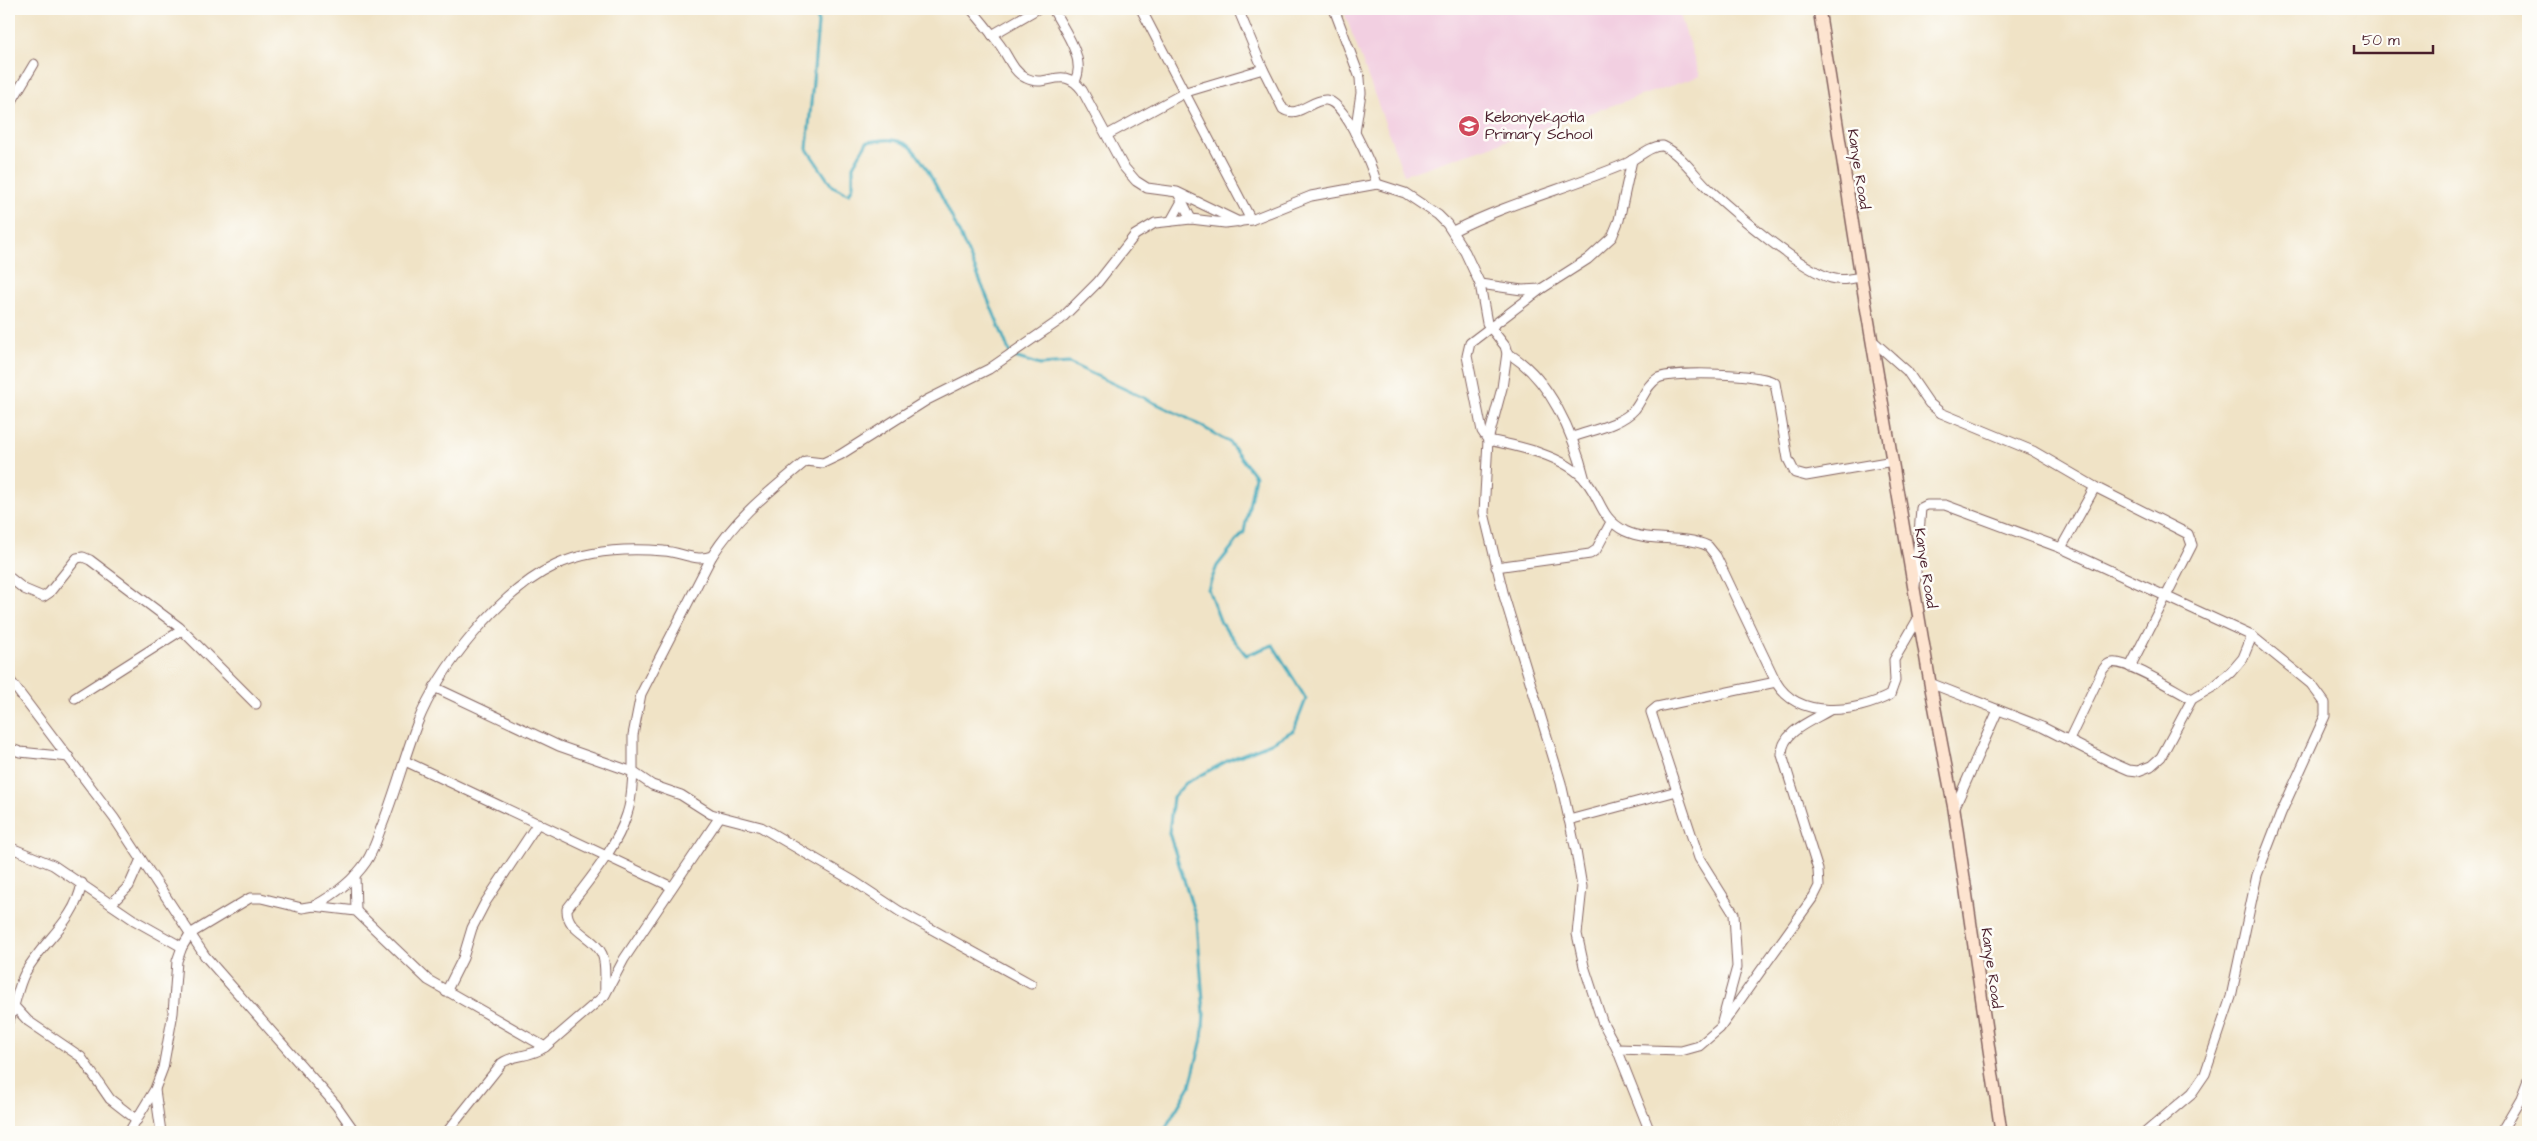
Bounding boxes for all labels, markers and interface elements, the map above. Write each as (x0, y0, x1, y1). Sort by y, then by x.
scale bar (2354, 22, 2433, 54)
text: 50 m (2362, 30, 2400, 51)
place label: Kebonyekgotla Primary School (1485, 107, 1593, 146)
school or university icon: Kebonyekgotla Primary School (1457, 114, 1481, 138)
street label: Kanye Road (1841, 127, 1875, 211)
street label: Kanye Road (1908, 526, 1942, 610)
street label: Kanye Road (1974, 926, 2008, 1010)

